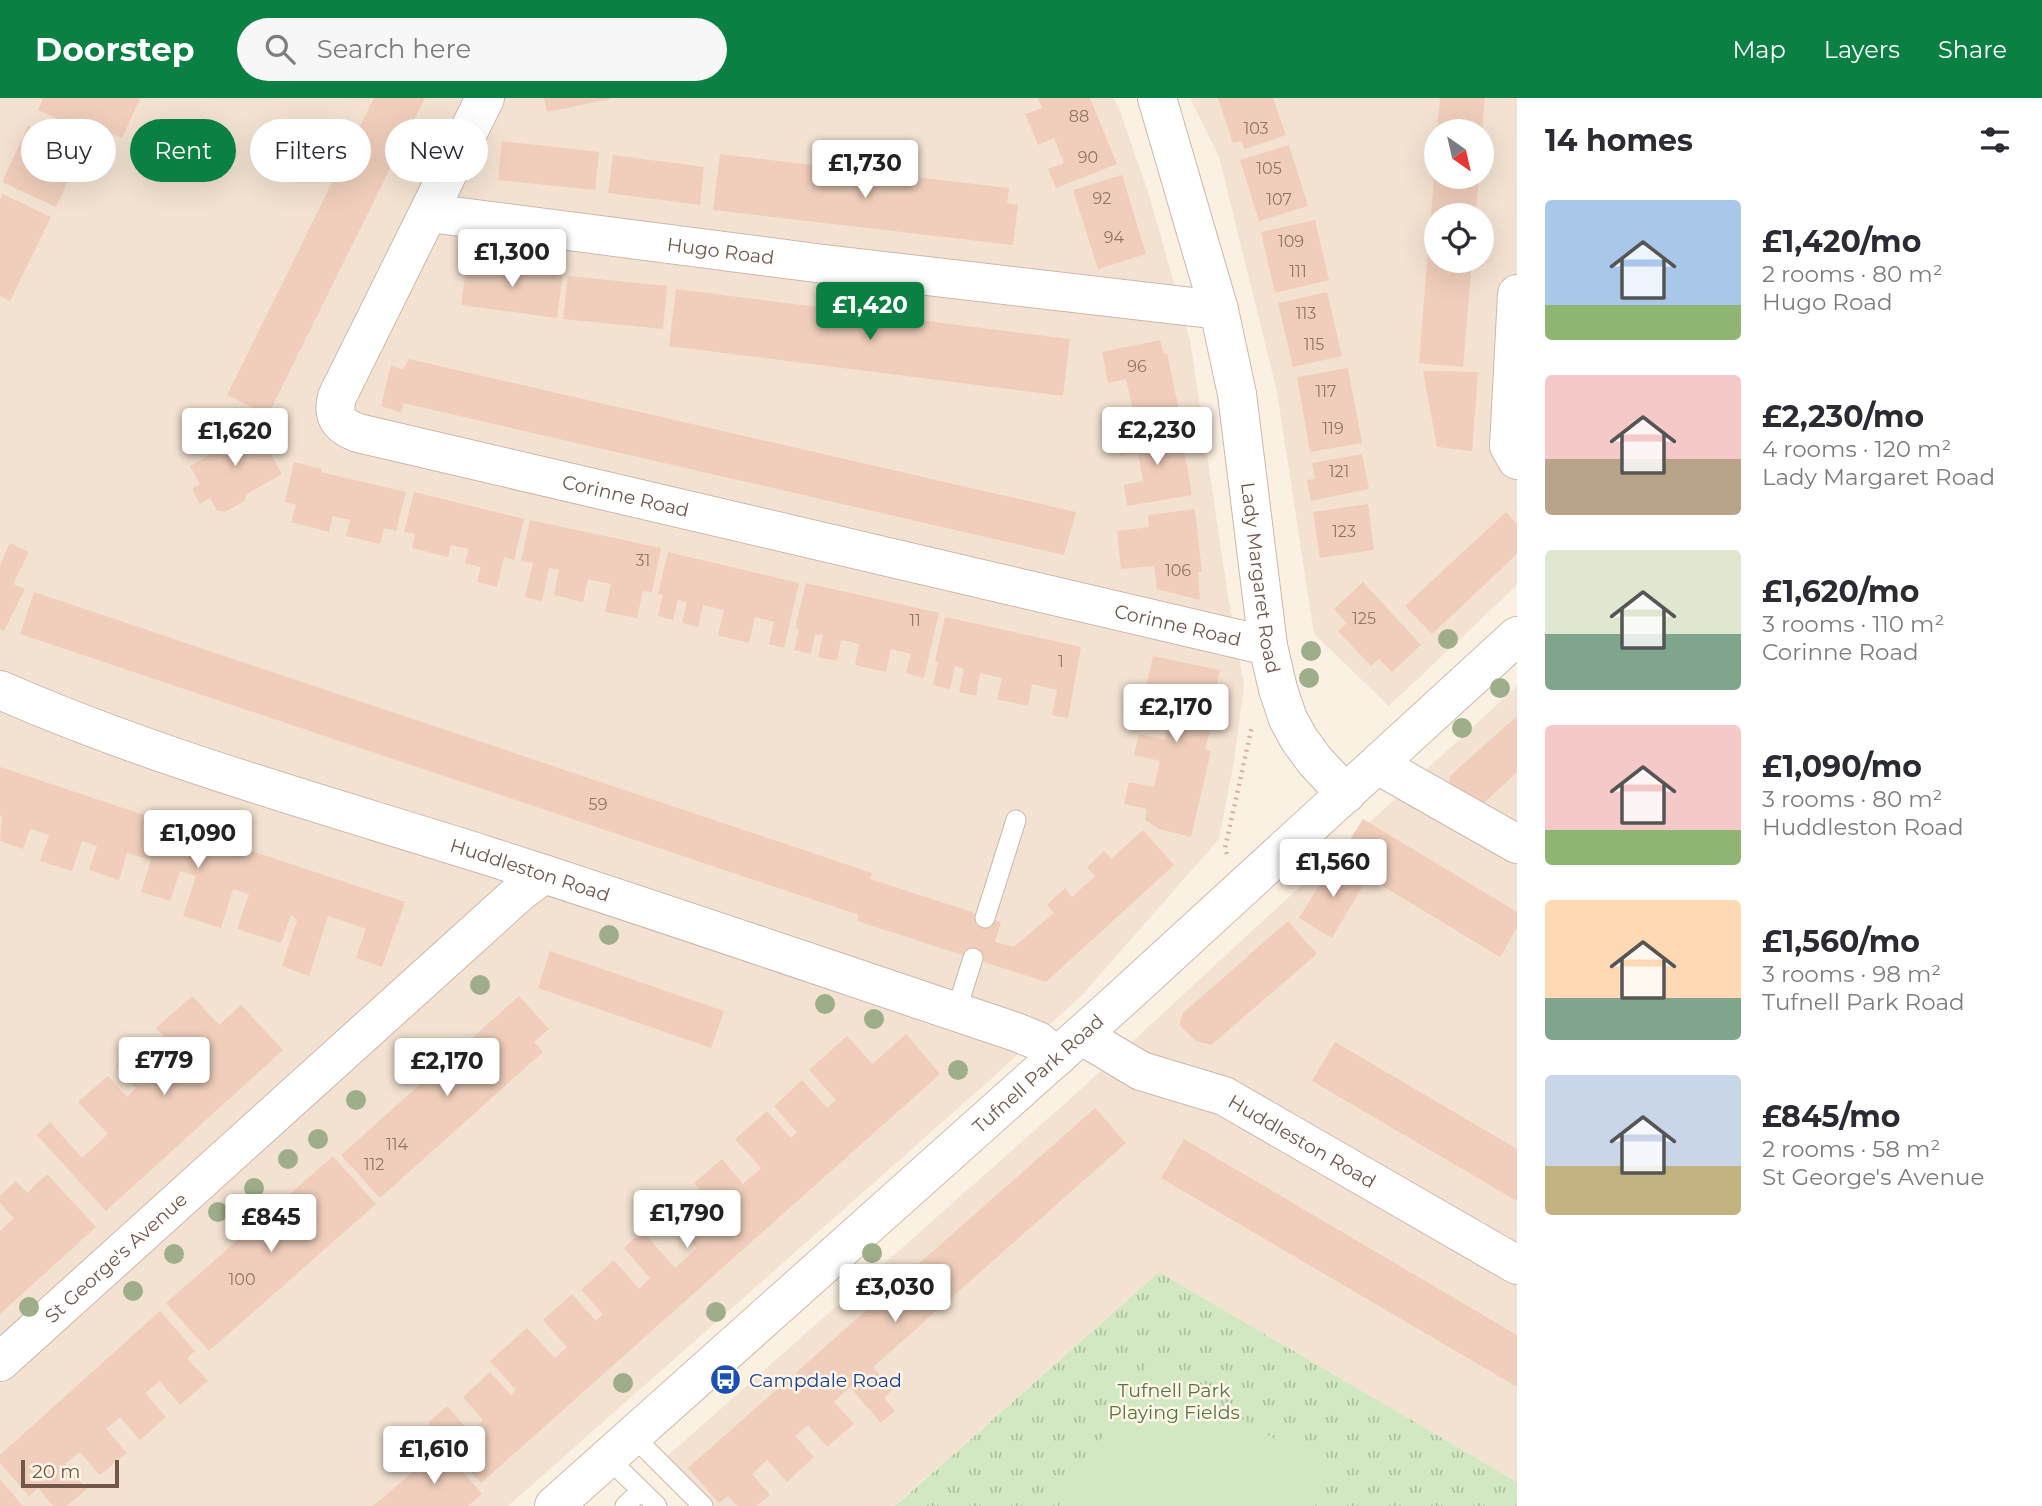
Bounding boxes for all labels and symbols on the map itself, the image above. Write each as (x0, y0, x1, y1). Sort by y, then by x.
house number: 88 (1069, 107, 1089, 126)
house number: 103 (1243, 119, 1269, 138)
north arrow (1424, 119, 1494, 189)
pin: £1,730 (808, 140, 922, 200)
house number: 90 (1078, 148, 1098, 167)
house number: 105 (1256, 159, 1282, 178)
house number: 92 (1093, 189, 1111, 208)
house number: 107 (1266, 190, 1292, 209)
house number: 94 (1104, 228, 1125, 247)
pin: £1,300 (455, 230, 569, 289)
house number: 109 (1278, 232, 1304, 251)
street label: Hugo Road (666, 233, 775, 269)
house number: 111 (1289, 262, 1307, 281)
pin: £1,420 (813, 282, 927, 342)
house number: 113 (1296, 304, 1316, 323)
house number: 115 (1304, 335, 1324, 354)
house number: 96 (1127, 357, 1147, 376)
house number: 117 (1316, 382, 1336, 401)
pin: £1,620 (178, 408, 292, 468)
pin: £2,230 (1100, 408, 1214, 467)
house number: 119 (1322, 419, 1344, 438)
house number: 121 (1329, 462, 1349, 481)
street label: Corinne Road (560, 470, 691, 522)
street label: Lady Margaret Road (1236, 481, 1285, 676)
house number: 123 (1332, 522, 1356, 541)
house number: 31 (636, 551, 650, 570)
house number: 106 (1165, 561, 1191, 580)
street label: Corinne Road (1112, 599, 1243, 651)
house number: 125 (1352, 609, 1376, 628)
house number: 11 (909, 611, 921, 630)
house number: 1 (1058, 652, 1064, 671)
pin: £2,170 (1119, 684, 1233, 744)
house number: 59 (589, 795, 607, 814)
pin: £1,090 (141, 810, 255, 870)
street label: Huddleston Road (447, 834, 613, 907)
pin: £1,560 (1276, 840, 1390, 899)
street label: Tufnell Park Road (968, 1009, 1108, 1138)
pin: £779 (123, 1038, 205, 1097)
pin: £2,170 (390, 1038, 504, 1098)
street label: Huddleston Road (1224, 1090, 1380, 1193)
house number: 114 (386, 1135, 408, 1154)
house number: 112 (364, 1155, 384, 1174)
street label: St George's Avenue (40, 1188, 192, 1328)
pin: £1,790 (630, 1190, 744, 1250)
pin: £845 (230, 1194, 312, 1254)
pin: £3,030 (838, 1264, 952, 1324)
house number: 100 (229, 1270, 255, 1289)
bus stop icon: Campdale Road (709, 1363, 743, 1397)
place label: Campdale Road (749, 1369, 902, 1392)
park label: Tufnell Park Playing Fields (1108, 1379, 1240, 1424)
pin: £1,610 (377, 1426, 491, 1486)
scale bar (21, 1457, 119, 1489)

